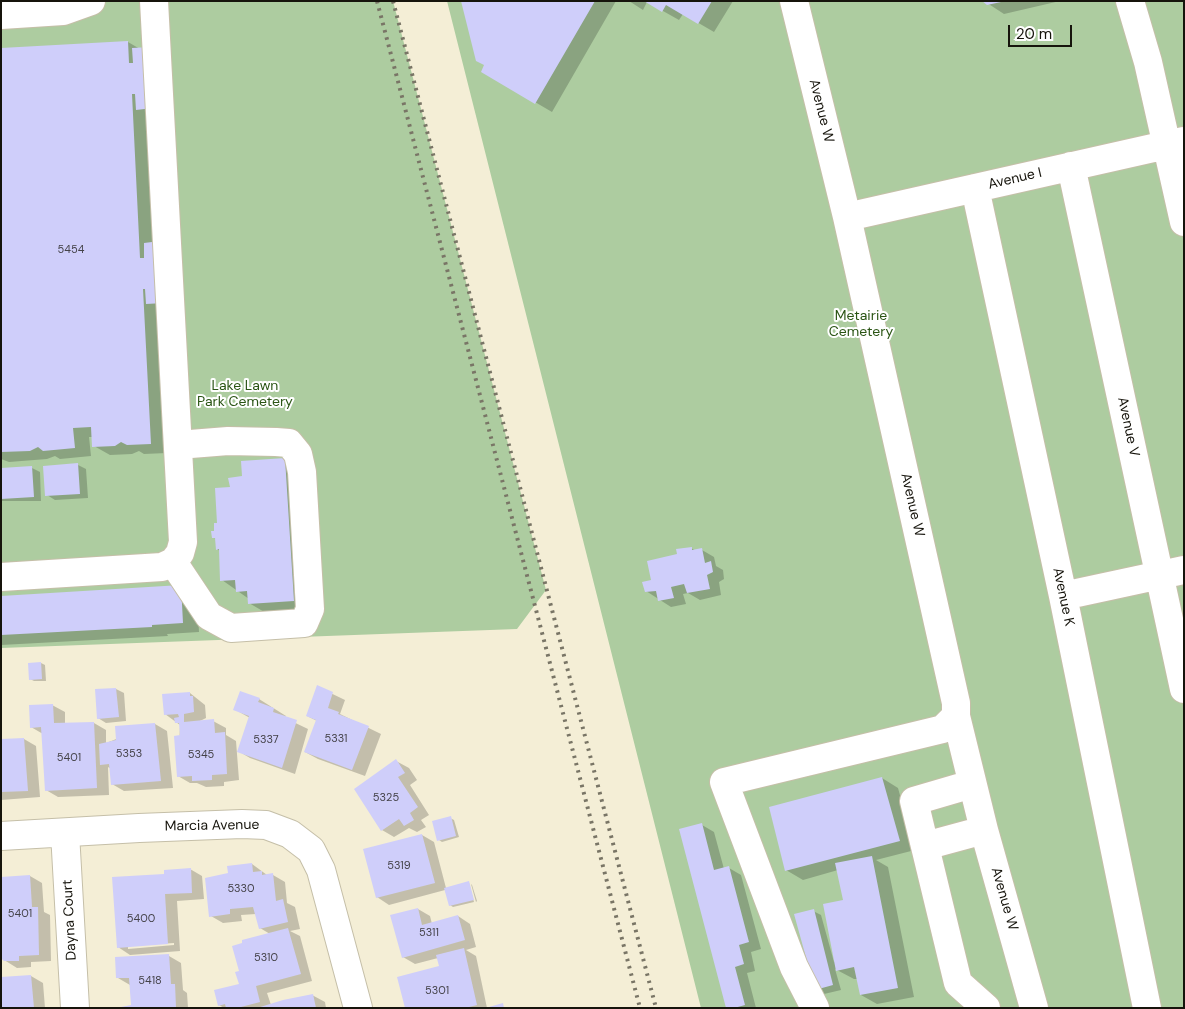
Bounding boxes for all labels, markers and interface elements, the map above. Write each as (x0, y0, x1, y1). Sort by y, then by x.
scale bar (1010, 15, 1074, 47)
text: 20 m (1016, 24, 1052, 44)
street label: Avenue W (805, 78, 837, 144)
street label: Avenue I (987, 165, 1043, 193)
house number: 5454 (58, 243, 84, 257)
park label: Metairie Cemetery (829, 308, 893, 341)
park label: Lake Lawn Park Cemetery (197, 378, 293, 411)
street label: Avenue V (1113, 396, 1143, 458)
street label: Avenue W (897, 472, 927, 538)
street label: Avenue K (1049, 566, 1077, 628)
house number: 5331 (325, 732, 347, 746)
house number: 5337 (253, 733, 279, 747)
house number: 5353 (116, 747, 142, 761)
house number: 5345 (188, 748, 214, 762)
house number: 5401 (57, 751, 81, 765)
house number: 5325 (373, 791, 399, 805)
street label: Marcia Avenue (165, 817, 259, 835)
house number: 5319 (387, 859, 411, 873)
street label: Avenue W (987, 866, 1021, 932)
street label: Dayna Court (59, 879, 81, 961)
house number: 5330 (227, 882, 255, 896)
house number: 5401 (8, 907, 32, 921)
house number: 5400 (127, 912, 155, 926)
house number: 5311 (419, 926, 439, 940)
house number: 5310 (254, 951, 278, 965)
house number: 5418 (138, 974, 162, 988)
house number: 5301 (425, 984, 449, 998)

